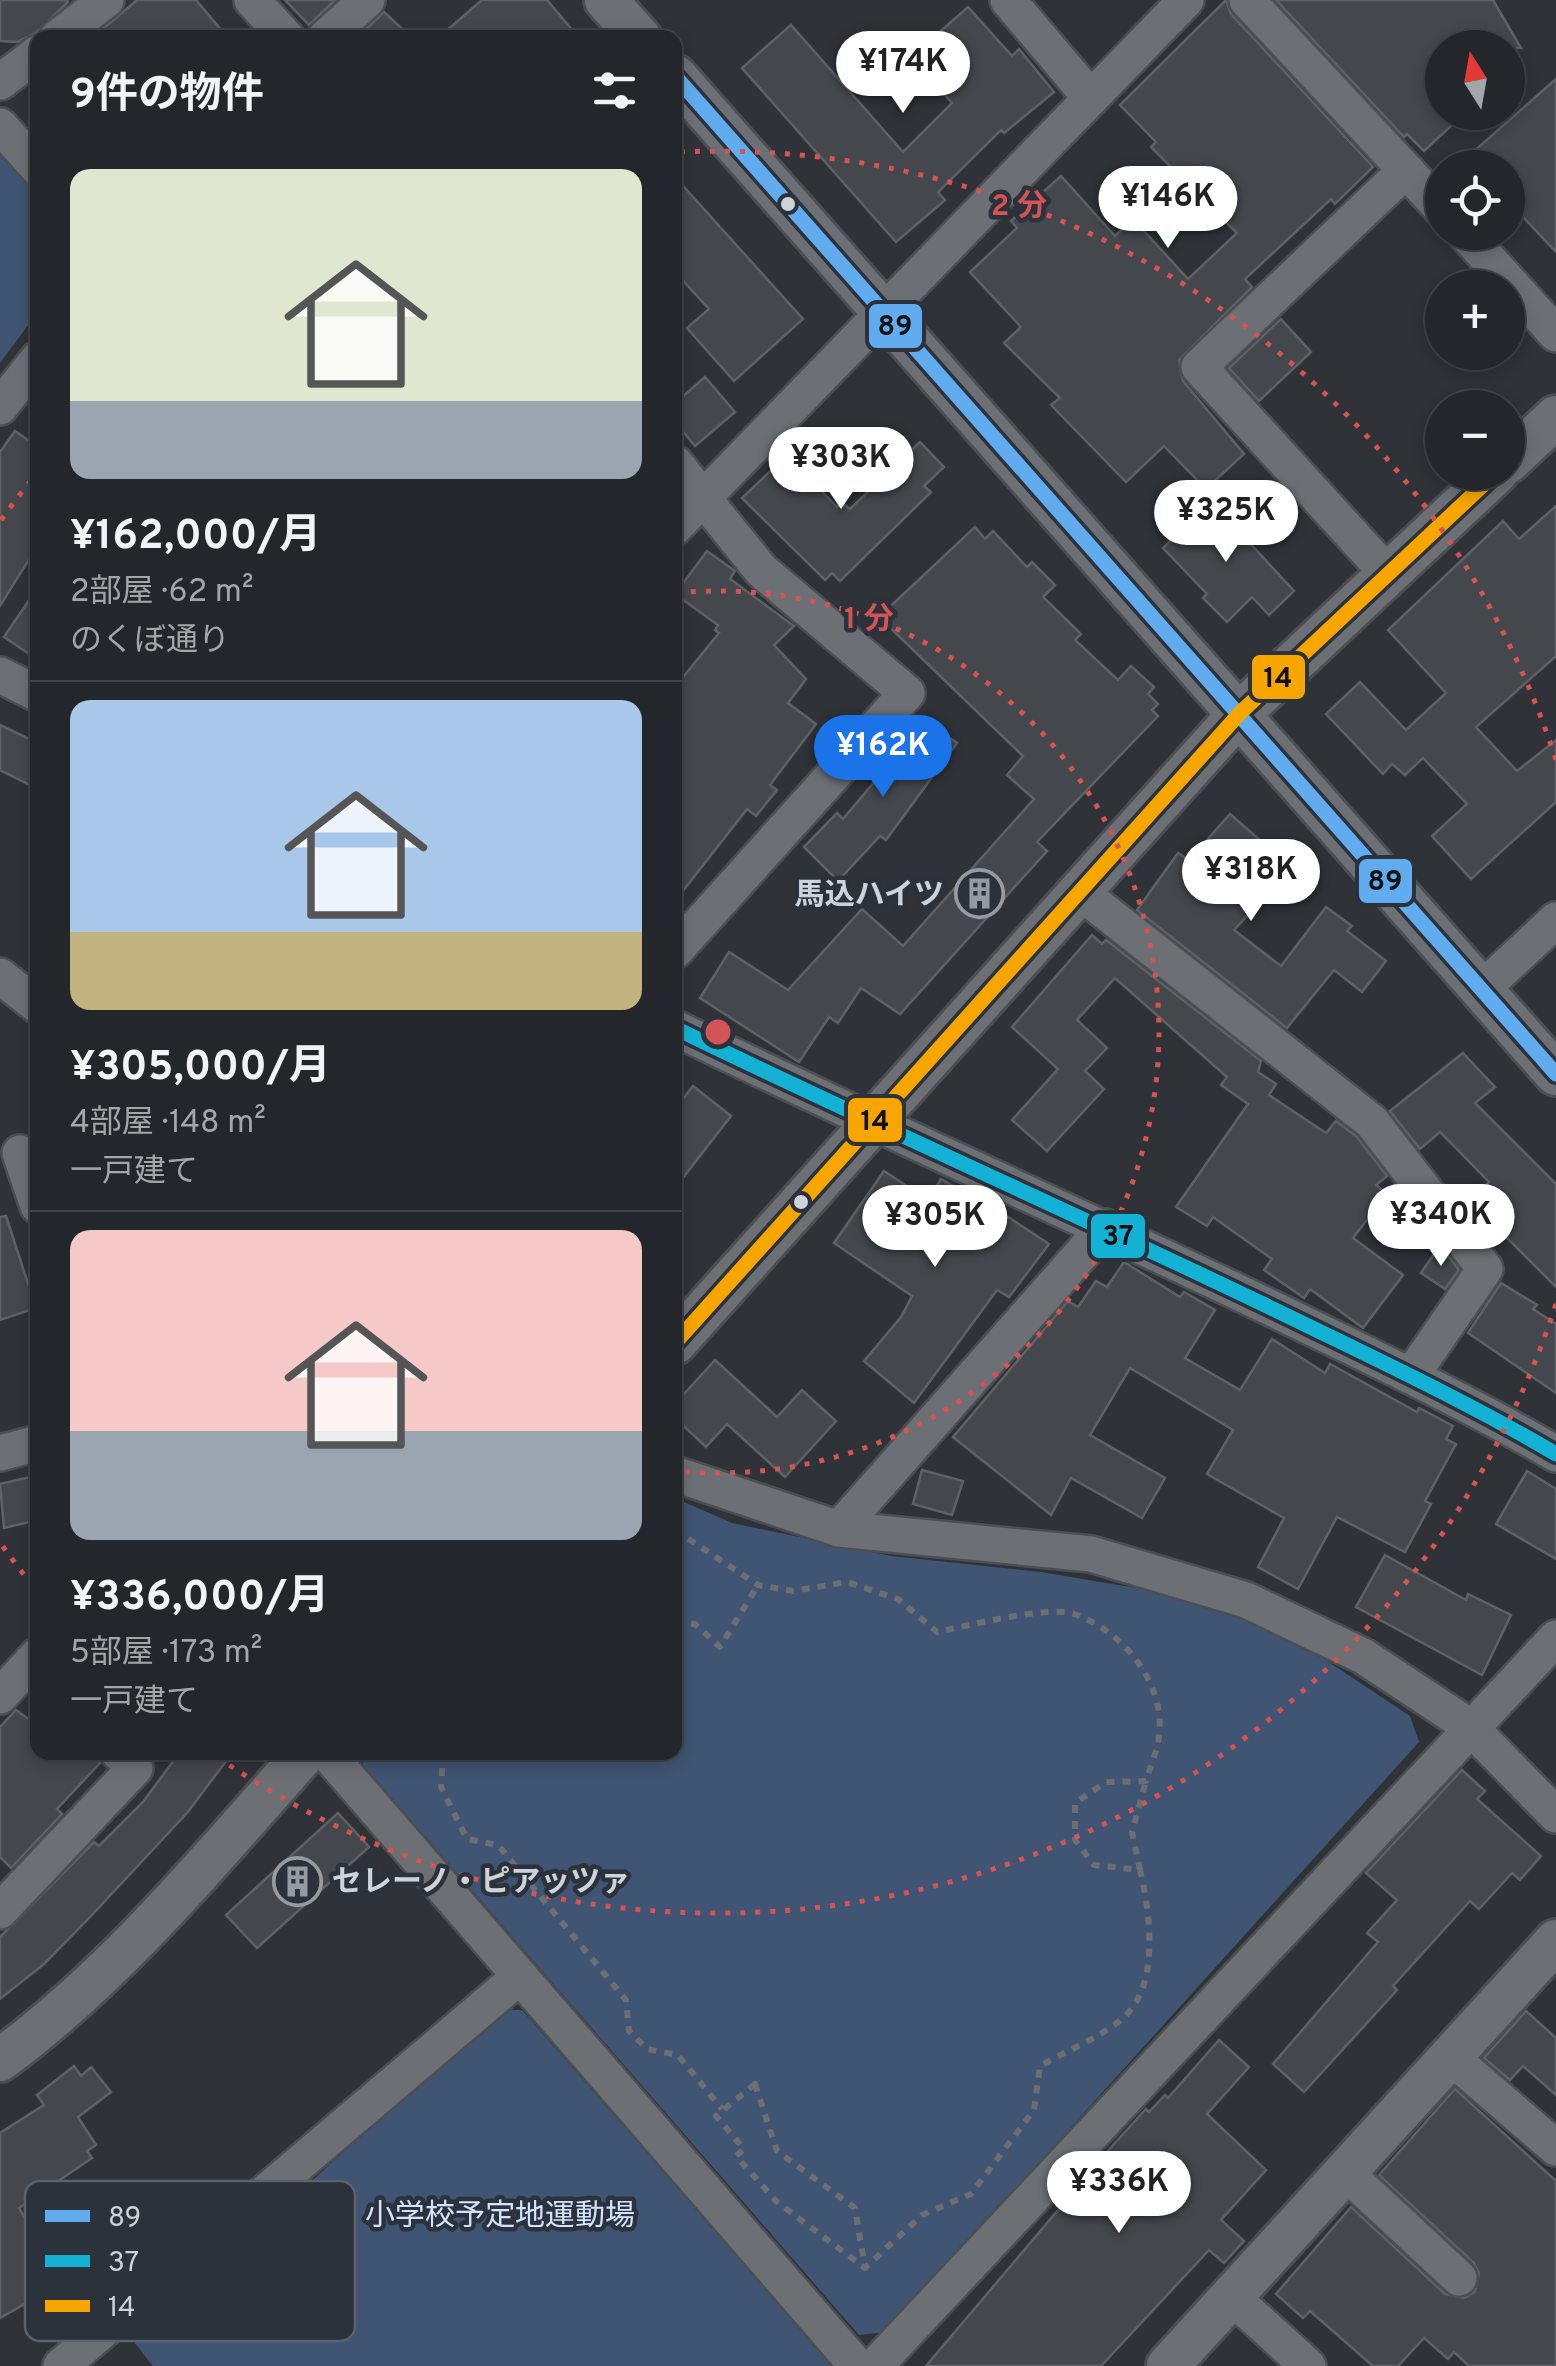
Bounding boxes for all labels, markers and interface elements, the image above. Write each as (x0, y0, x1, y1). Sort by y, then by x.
north arrow (1425, 30, 1525, 130)
map controls (1425, 30, 1525, 490)
pin: ¥174K (833, 31, 973, 116)
text: ¥174K (858, 43, 948, 83)
icon: filters (587, 63, 642, 118)
text: 9件の物件 (70, 70, 264, 123)
button: locate (1425, 150, 1525, 250)
pin: ¥146K (1098, 166, 1238, 251)
text: ¥146K (1120, 178, 1216, 218)
text: 2 分 (991, 189, 1047, 226)
unlabelled marker (778, 194, 798, 214)
icon: home (266, 234, 446, 414)
button: + (1425, 270, 1525, 370)
line badge: 89 (867, 302, 924, 350)
text: 89 (878, 310, 912, 346)
button: − (1425, 390, 1525, 490)
pin: ¥303K (771, 427, 911, 512)
text: ¥303K (791, 439, 891, 479)
pin: ¥325K (1156, 480, 1296, 565)
text: ¥325K (1176, 492, 1276, 532)
text: ¥162,000/月 (70, 511, 321, 564)
text: 2部屋 · 62 m² (70, 573, 254, 613)
text: 1 分 (844, 602, 894, 639)
text: のくぼ通り (70, 622, 230, 662)
line badge: 14 (1250, 653, 1307, 701)
text: 14 (1263, 662, 1293, 698)
pin: ¥162K (813, 715, 953, 800)
text: ¥162K (836, 727, 930, 767)
icon: home (266, 765, 446, 945)
pin: ¥318K (1181, 839, 1321, 924)
text: ¥318K (1204, 851, 1298, 891)
line badge: 89 (1357, 857, 1414, 905)
text: 89 (1368, 865, 1402, 901)
building icon: 馬込ハイツ (953, 868, 1005, 920)
place label: 馬込ハイツ (795, 878, 944, 915)
centre of rings (700, 1014, 736, 1050)
text: ¥305,000/月 (70, 1042, 331, 1095)
line badge: 14 (846, 1096, 904, 1144)
text: 4部屋 · 148 m² (70, 1104, 266, 1144)
text: 14 (860, 1105, 890, 1141)
text: 一戸建て (70, 1153, 198, 1193)
pin: ¥340K (1371, 1184, 1511, 1269)
pin: ¥305K (865, 1185, 1005, 1270)
unlabelled marker (791, 1192, 811, 1212)
text: ¥340K (1390, 1196, 1492, 1236)
text: ¥305K (884, 1197, 986, 1237)
line badge: 37 (1089, 1212, 1147, 1260)
text: 37 (1102, 1220, 1134, 1256)
icon: home (266, 1295, 446, 1475)
text: ¥336,000/月 (70, 1572, 329, 1625)
text: 5部屋 · 173 m² (70, 1634, 262, 1674)
text: 一戸建て (70, 1683, 198, 1723)
building icon: セレーノ・ピアッツァ (271, 1855, 323, 1907)
place label: セレーノ・ピアッツァ (332, 1865, 630, 1902)
pin: ¥336K (1049, 2151, 1189, 2236)
text: ¥336K (1069, 2163, 1169, 2203)
legend (25, 2181, 355, 2341)
park label: 小学校予定地運動場 (365, 2199, 635, 2236)
text: 89 (108, 2201, 141, 2237)
text: 37 (108, 2246, 139, 2282)
text: 14 (108, 2291, 135, 2327)

